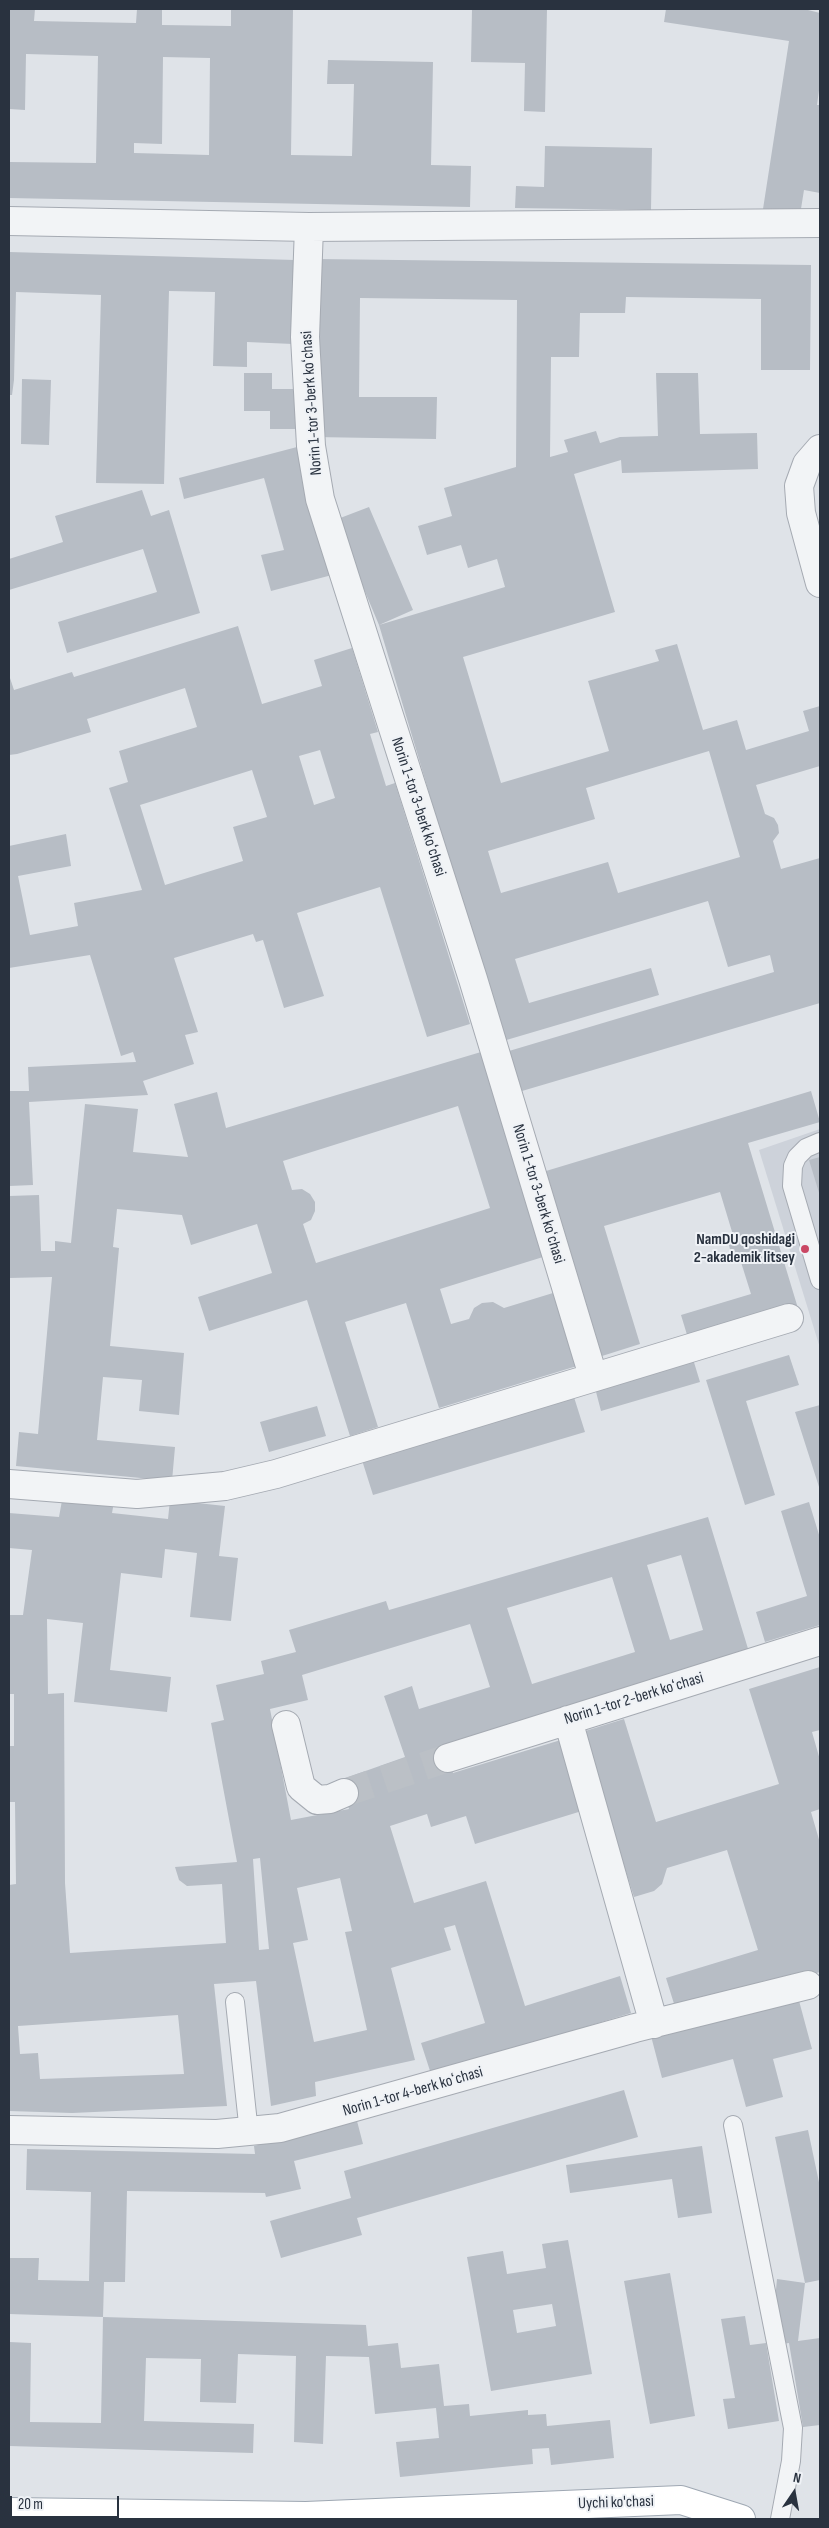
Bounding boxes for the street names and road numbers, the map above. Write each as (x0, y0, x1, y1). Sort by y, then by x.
street label: Norin 1-tor 3-berk koʻchasi (297, 330, 327, 476)
street label: Norin 1-tor 3-berk koʻchasi (386, 735, 450, 879)
street label: Norin 1-tor 3-berk koʻchasi (508, 1122, 568, 1266)
street label: Norin 1-tor 2-berk koʻchasi (562, 1669, 706, 1729)
street label: Norin 1-tor 4-berk koʻchasi (341, 2063, 485, 2121)
street label: Uychi ko'chasi (578, 2492, 654, 2514)

